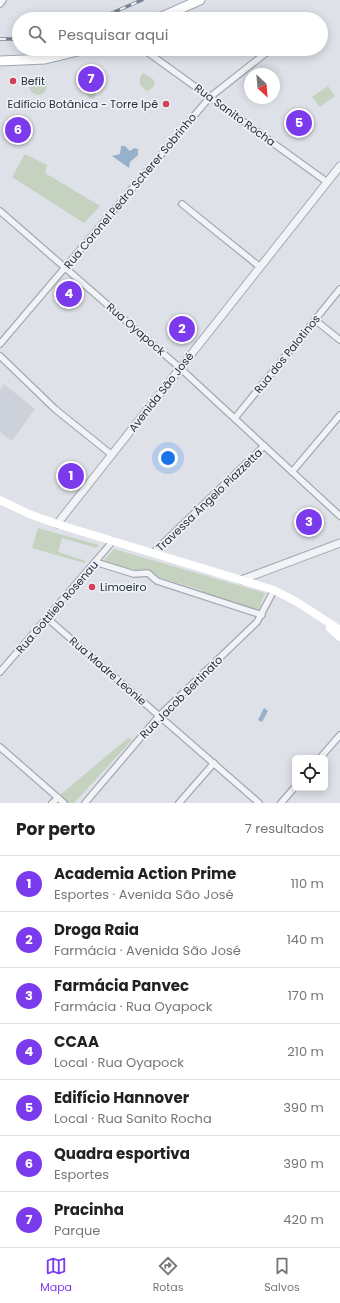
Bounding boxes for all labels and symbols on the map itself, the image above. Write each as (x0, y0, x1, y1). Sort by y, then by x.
pin: 7 (78, 64, 104, 94)
north arrow (244, 68, 280, 104)
place label: Befit (21, 73, 45, 89)
marker: Befit (8, 76, 18, 86)
street label: Rua Sanito Rocha (191, 80, 279, 150)
place label: Edifício Botânica - Torre Ipê (8, 96, 158, 112)
marker: Edifício Botânica - Torre Ipê (161, 99, 171, 109)
pin: 5 (286, 108, 312, 138)
street label: Rua Coronel Pedro Scherer Sobrinho (60, 110, 200, 272)
pin: 6 (5, 115, 31, 145)
pin: 4 (56, 279, 82, 309)
street label: Rua Oyapock (103, 299, 169, 359)
street label: Rua dos Palotinos (250, 311, 324, 397)
pin: 2 (169, 314, 195, 344)
street label: Avenida São José (125, 349, 197, 435)
street label: Travessa Ângelo Piazzetta (152, 445, 266, 555)
your location (158, 448, 178, 468)
pin: 1 (58, 461, 84, 491)
pin: 3 (296, 507, 322, 537)
street label: Rua Gottlieb Rosenau (12, 557, 102, 657)
place label: Limoeiro (100, 579, 147, 595)
marker: Limoeiro (87, 582, 97, 592)
street label: Rua Madre Leonie (66, 633, 150, 709)
street label: Rua Jacob Bertinato (136, 652, 226, 742)

